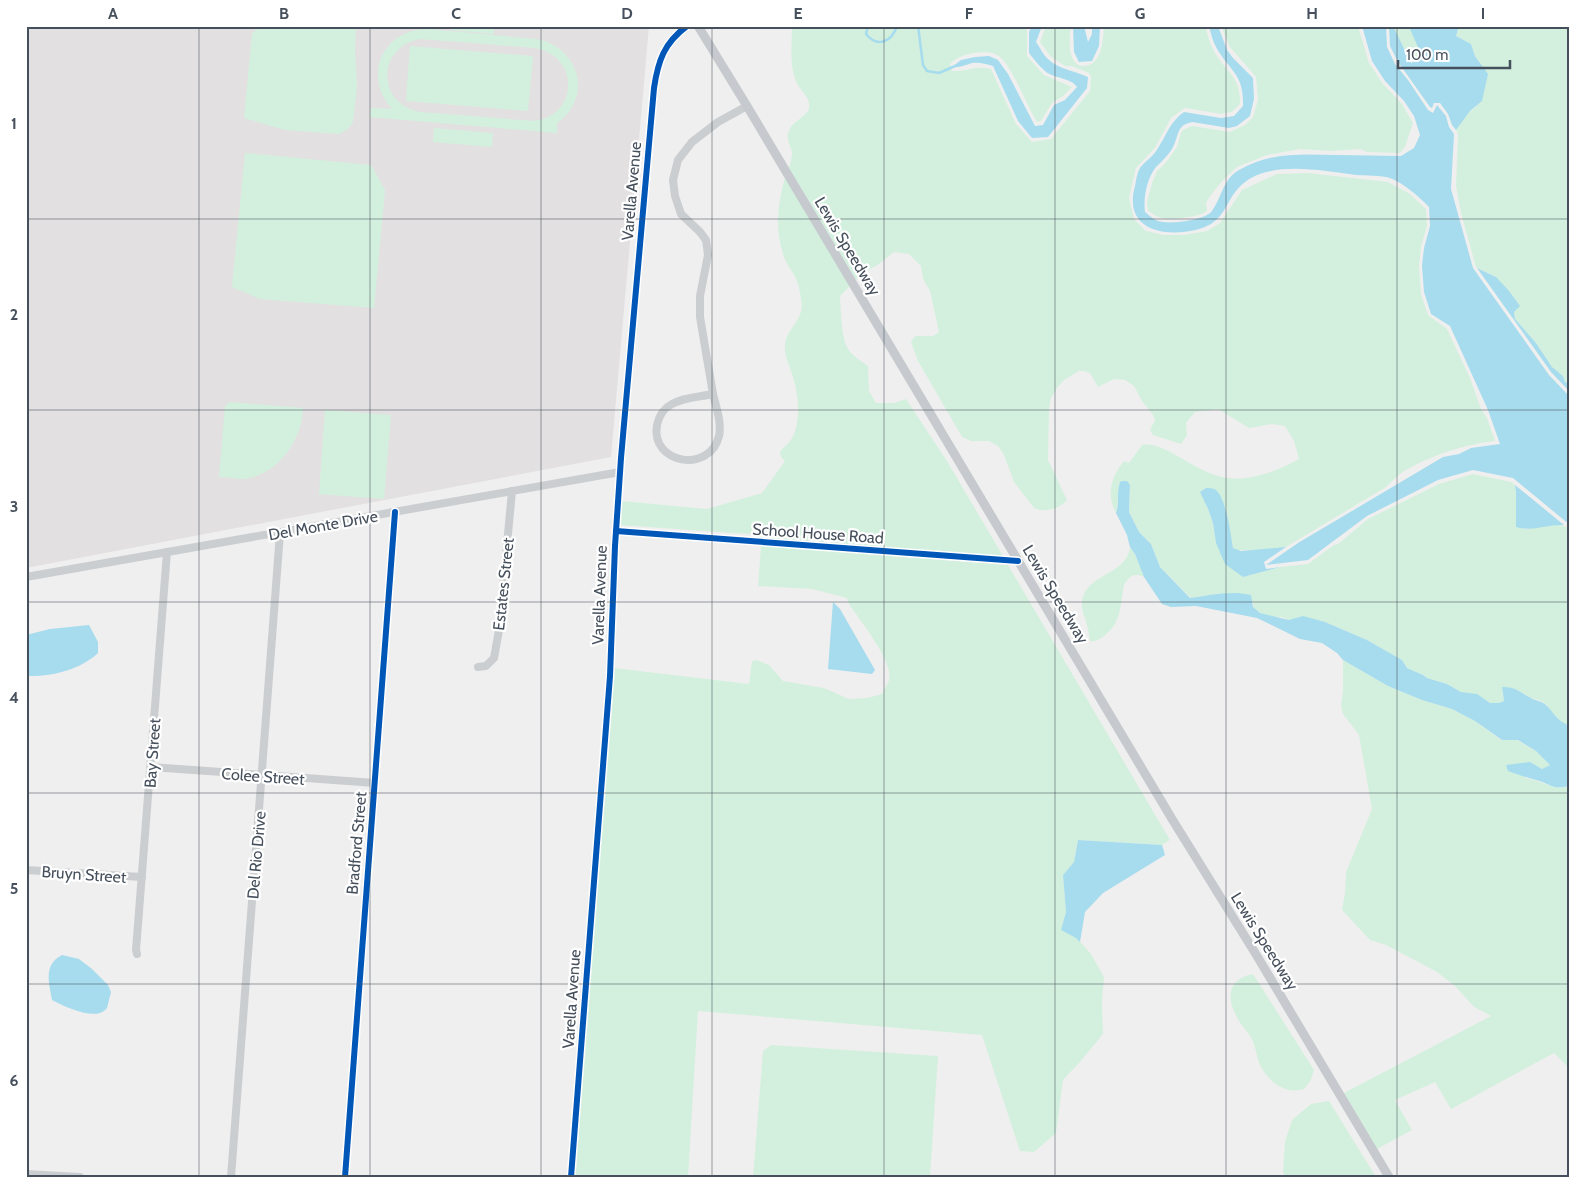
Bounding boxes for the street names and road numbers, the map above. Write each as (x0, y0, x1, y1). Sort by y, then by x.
street label: Varella Avenue (618, 141, 645, 241)
street label: Lewis Speedway (811, 194, 884, 299)
street label: Del Monte Drive (267, 507, 379, 544)
street label: School House Road (752, 519, 884, 548)
street label: Estates Street (489, 536, 518, 631)
street label: Lewis Speedway (1019, 542, 1092, 647)
street label: Varella Avenue (588, 545, 611, 645)
street label: Bay Street (141, 717, 164, 788)
street label: Colee Street (221, 764, 306, 789)
street label: Bradford Street (343, 790, 371, 895)
street label: Del Rio Drive (243, 810, 270, 900)
street label: Bruyn Street (41, 862, 127, 887)
street label: Lewis Speedway (1227, 889, 1302, 994)
street label: Varella Avenue (559, 949, 584, 1049)

